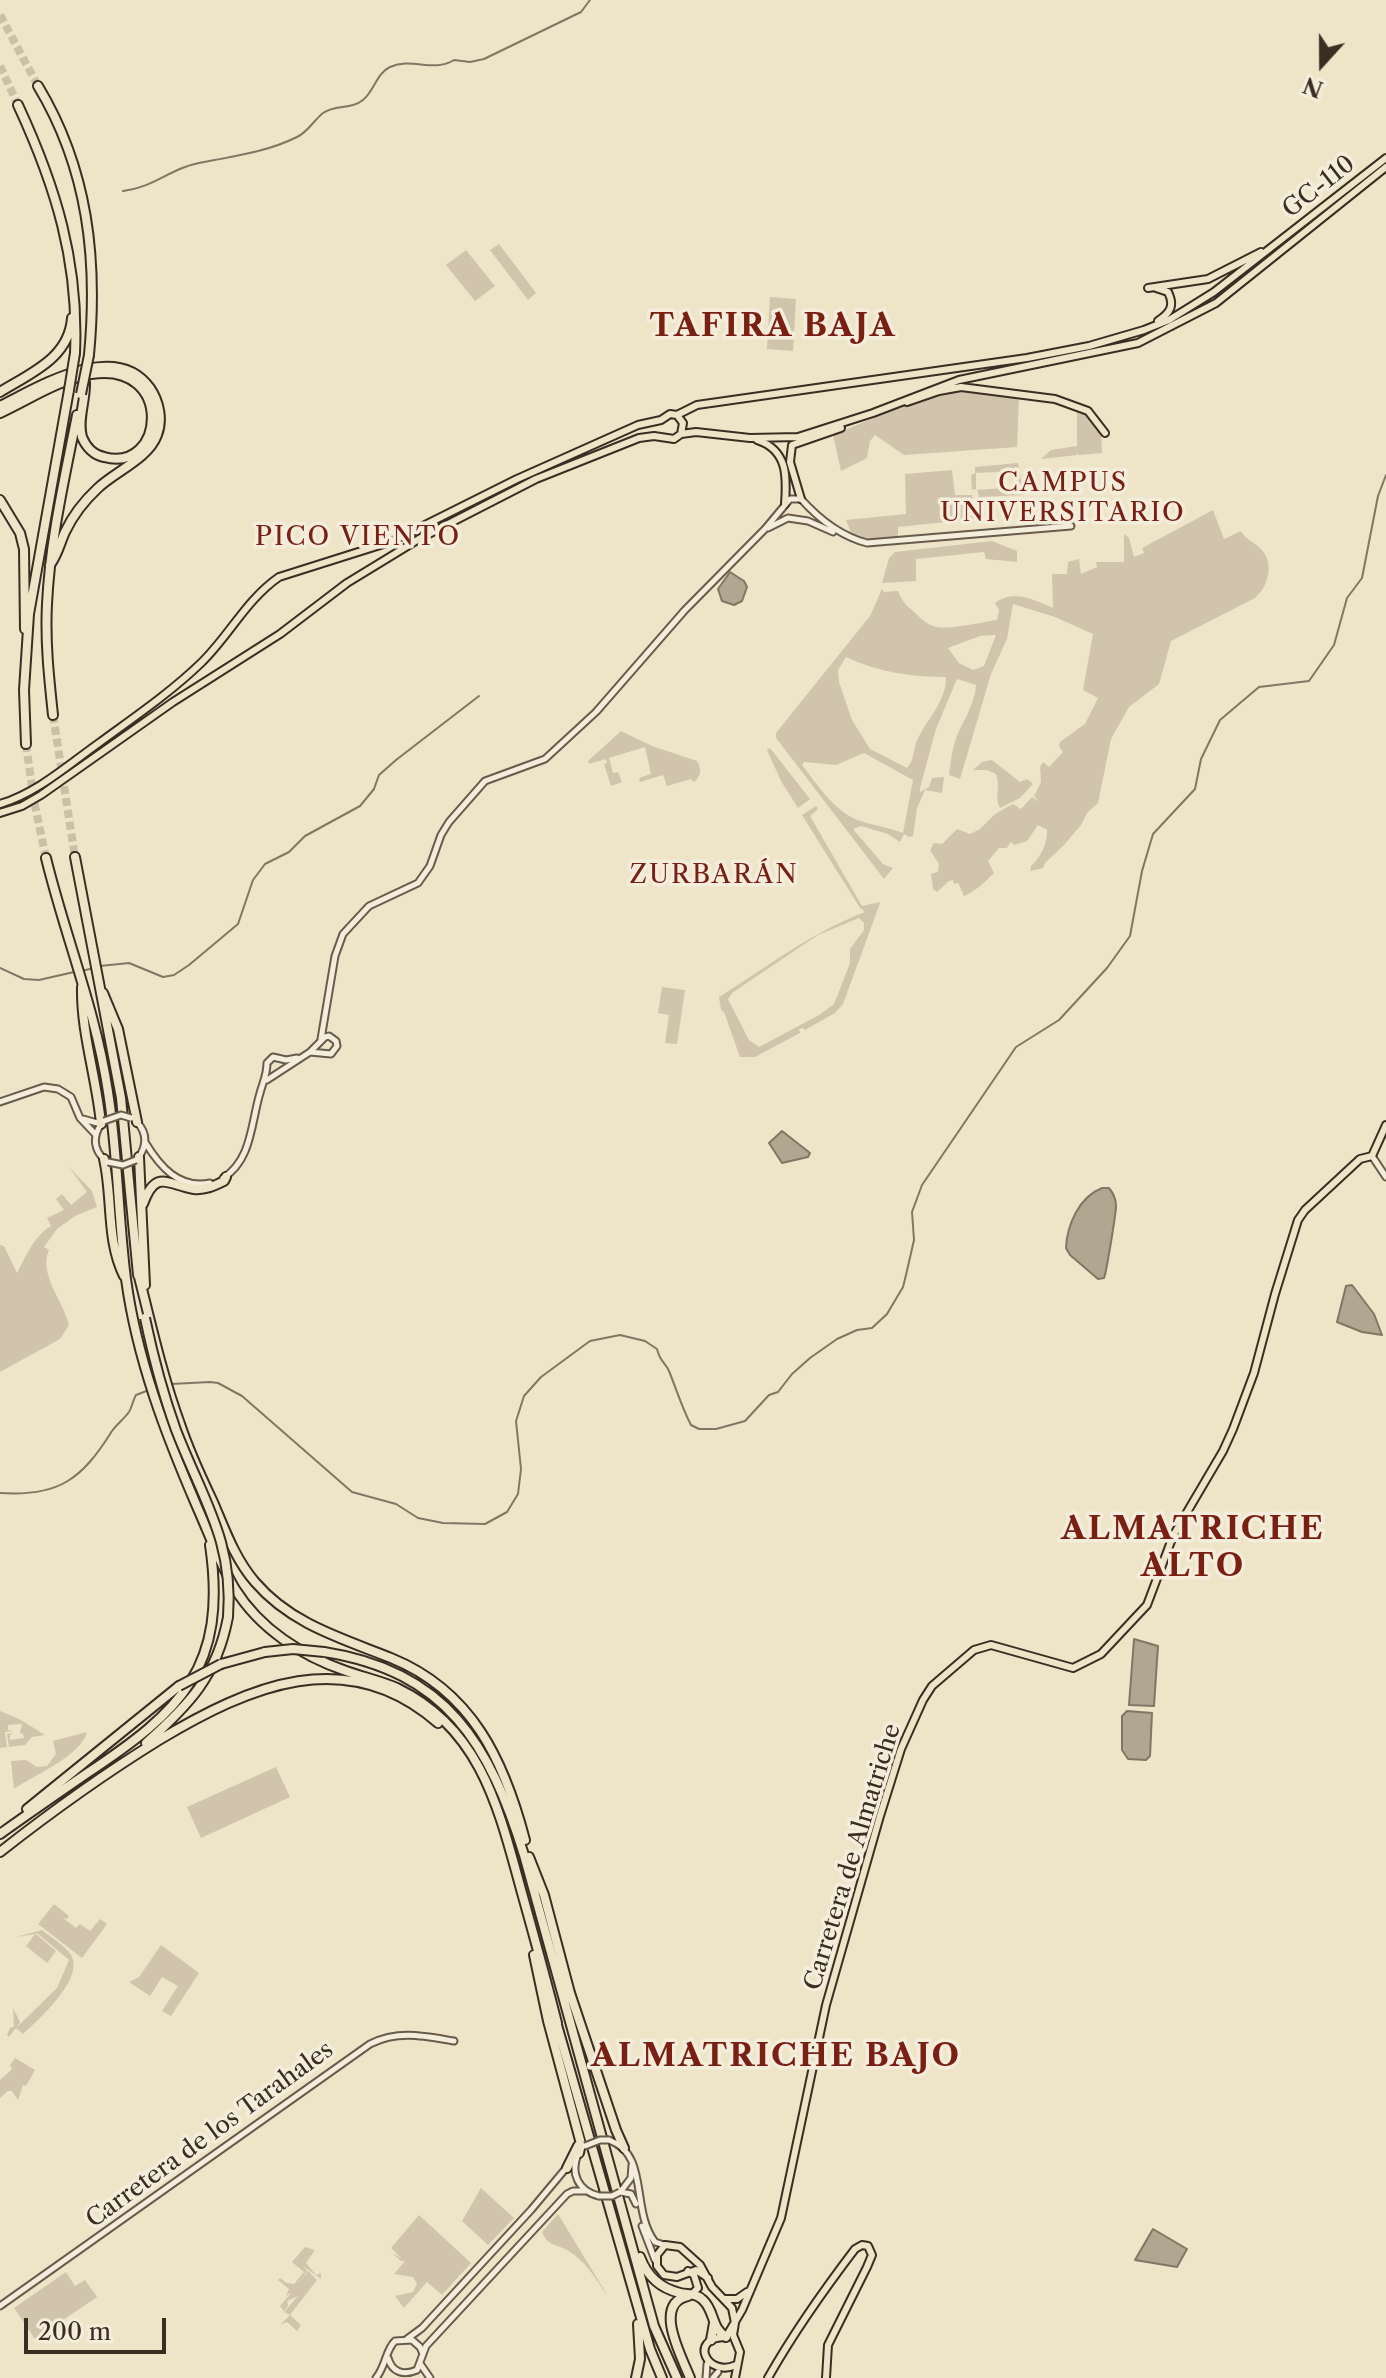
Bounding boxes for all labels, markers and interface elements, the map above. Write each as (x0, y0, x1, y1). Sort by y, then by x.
north arrow (1282, 24, 1362, 104)
text: N (1299, 71, 1327, 103)
street label: GC-110 (1277, 150, 1361, 224)
district label: TAFIRA BAJA (650, 308, 896, 346)
district label: CAMPUS UNIVERSITARIO (940, 467, 1186, 528)
district label: PICO VIENTO (255, 521, 461, 553)
district label: ZURBARÁN (629, 859, 799, 891)
district label: ALMATRICHE ALTO (1061, 1511, 1325, 1586)
street label: Carretera de Almatriche (799, 1720, 907, 1994)
street label: Carretera de los Tarahales (81, 2036, 339, 2234)
district label: ALMATRICHE BAJO (591, 2038, 961, 2076)
scale bar (28, 2302, 170, 2352)
text: 200 m (38, 2317, 111, 2346)

